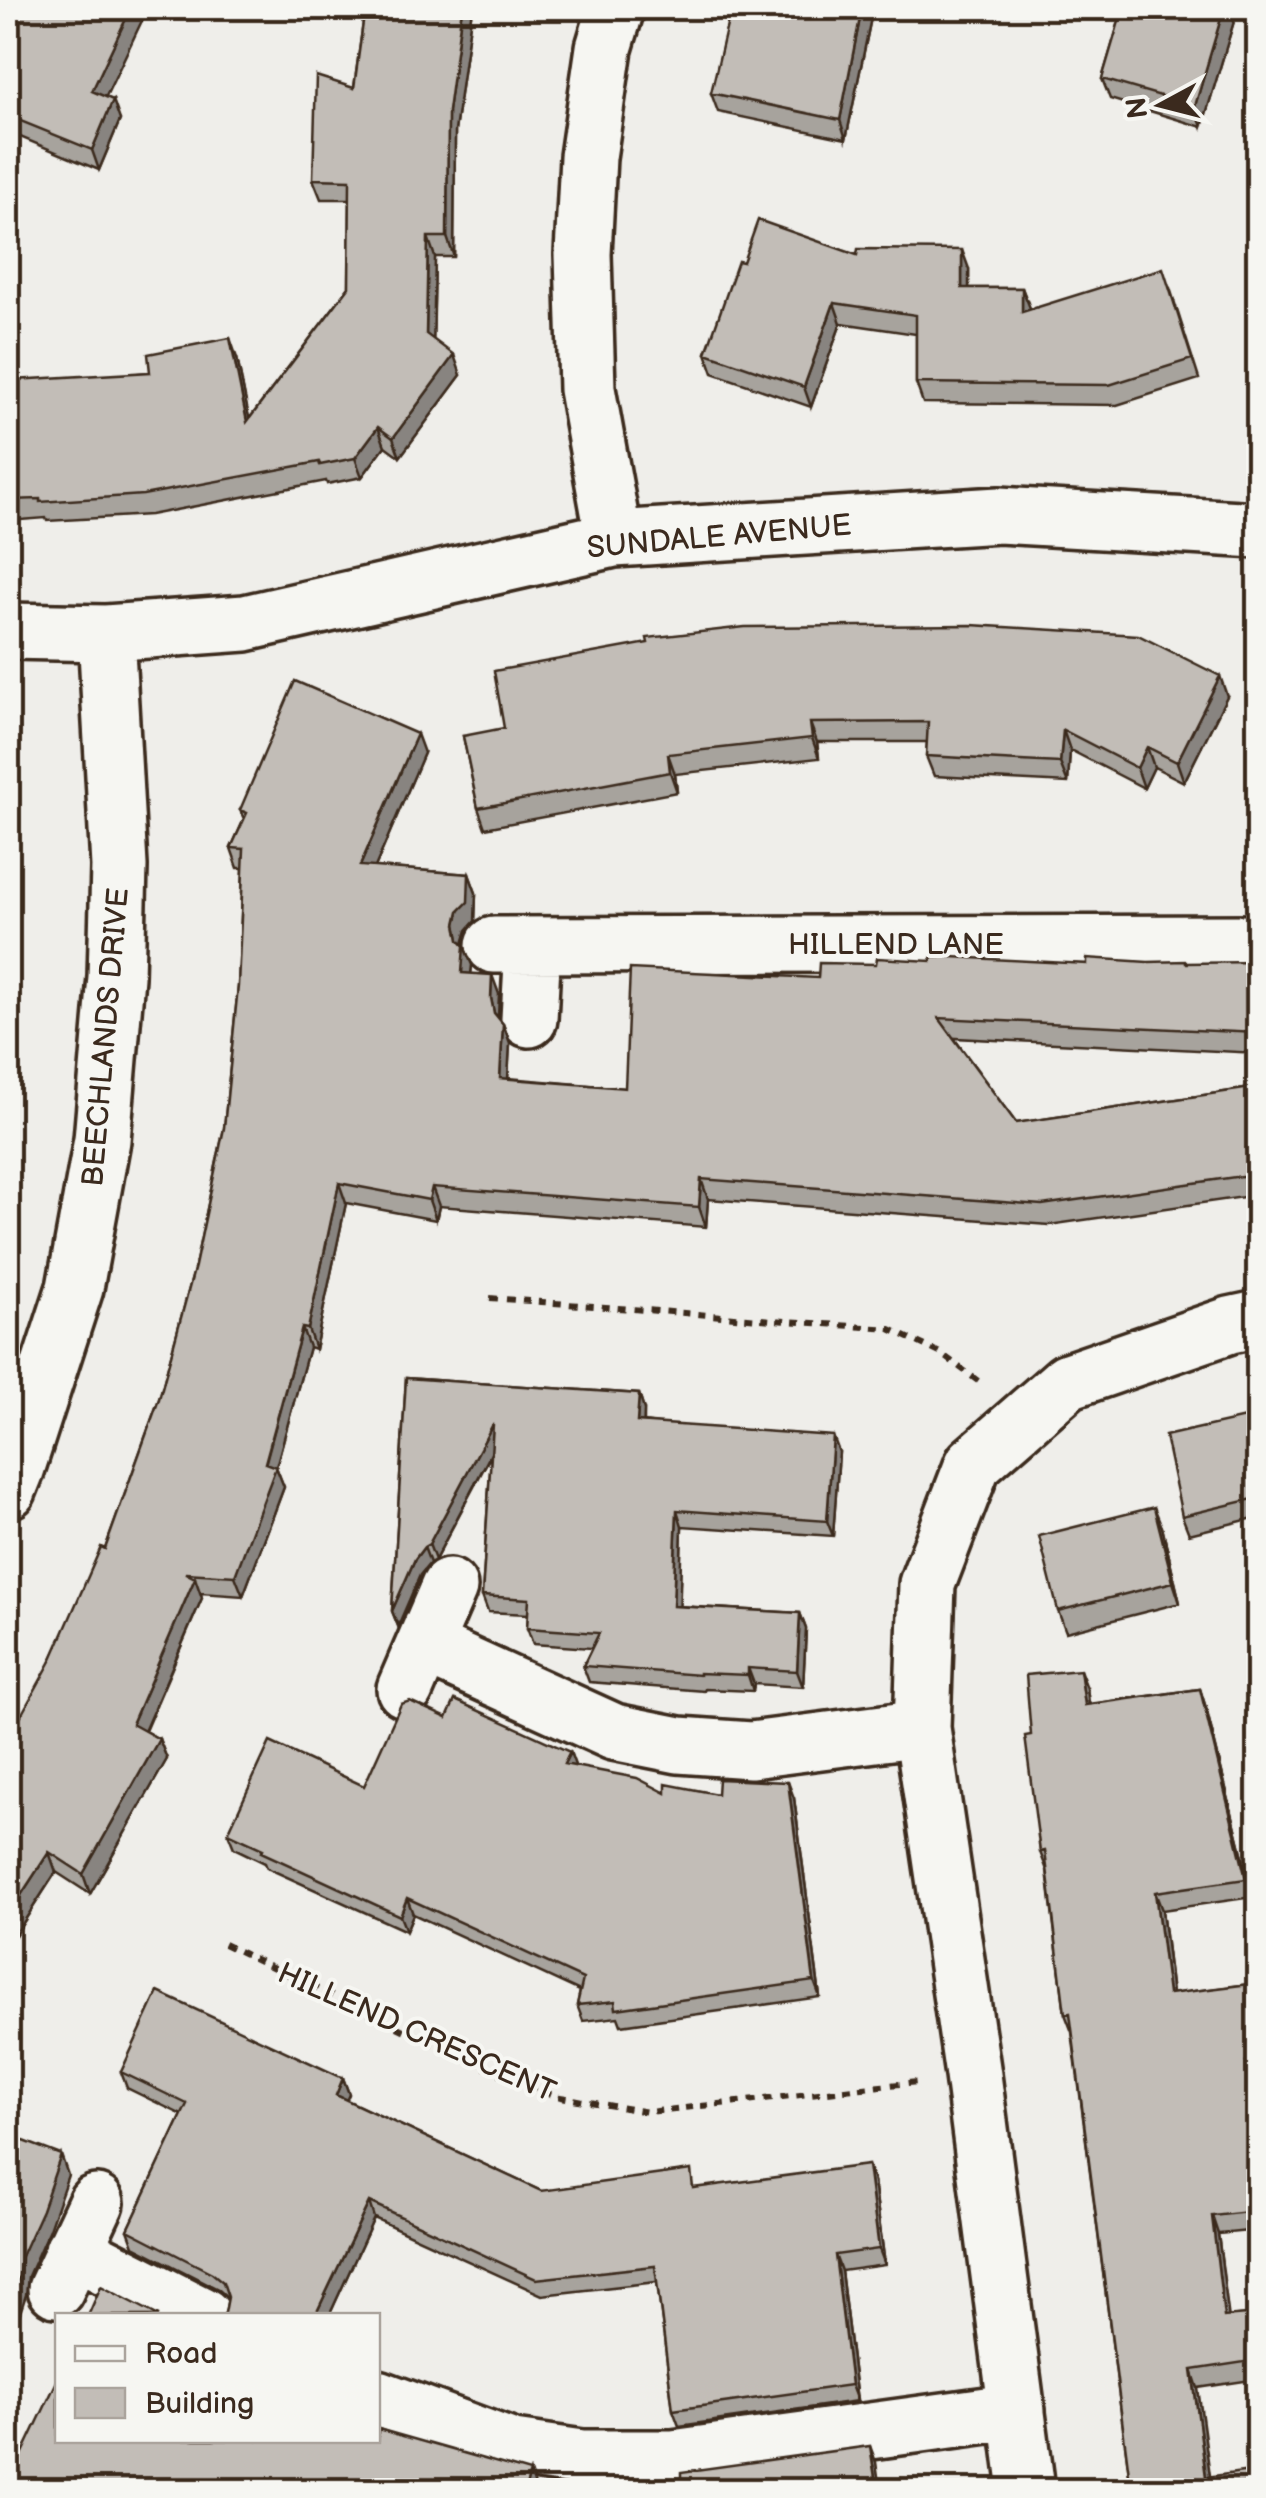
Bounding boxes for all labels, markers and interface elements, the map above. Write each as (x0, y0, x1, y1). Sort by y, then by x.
north arrow (1111, 55, 1211, 155)
text: N (1120, 95, 1155, 120)
street label: SUNDALE AVENUE (585, 507, 853, 566)
street label: BEECHLANDS DRIVE (75, 886, 137, 1188)
street label: HILLEND LANE (788, 927, 1004, 963)
street label: HILLEND CRESCENT (272, 1955, 561, 2110)
legend (55, 2313, 380, 2443)
text: Road (145, 2336, 218, 2372)
text: Building (145, 2386, 254, 2422)

